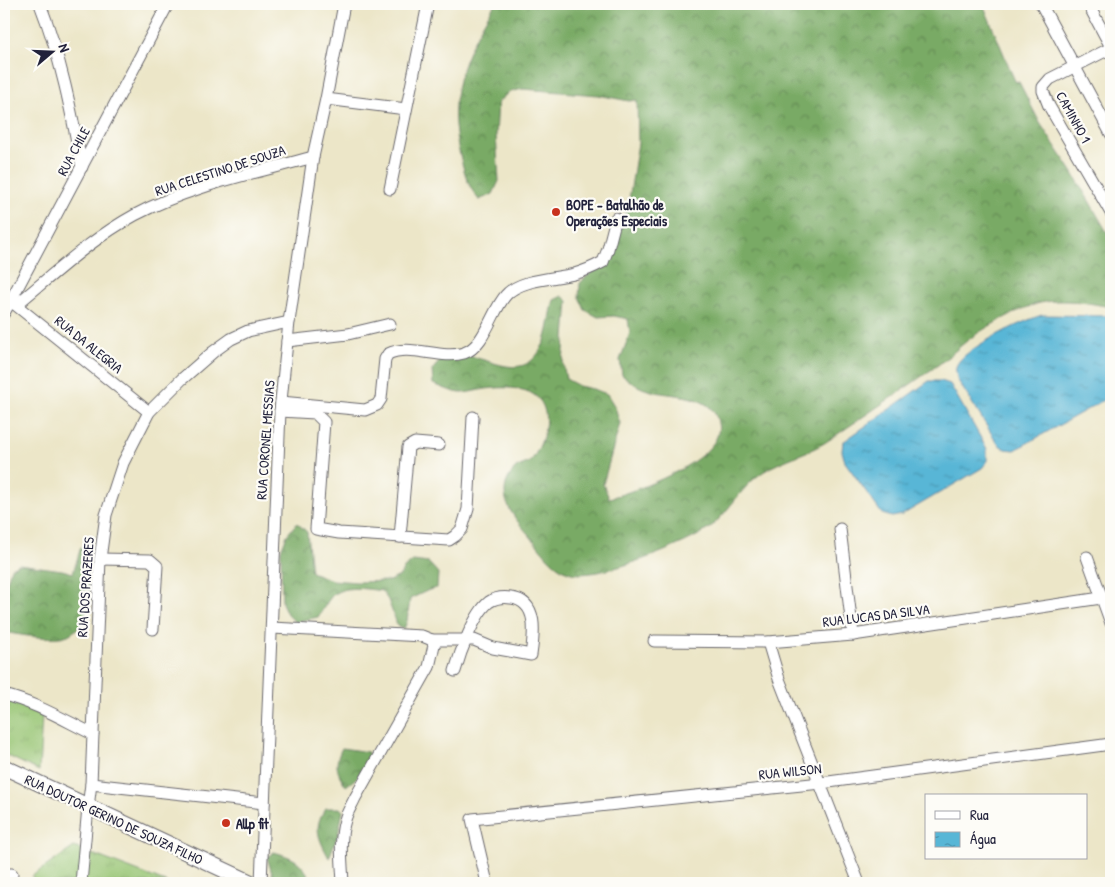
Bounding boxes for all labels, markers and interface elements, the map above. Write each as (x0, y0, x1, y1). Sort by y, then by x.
north arrow (28, 28, 78, 78)
text: N (55, 41, 75, 55)
street label: CAMINHO 1 (1052, 88, 1096, 146)
street label: RUA CHILE (52, 123, 94, 179)
street label: RUA CELESTINO DE SOUZA (152, 140, 288, 200)
place label: BOPE - Batalhão de Operações Especiais (566, 195, 668, 232)
marker: BOPE - Batalhão de Operações Especiais (550, 206, 562, 218)
street label: RUA DA ALEGRIA (51, 311, 127, 377)
street label: RUA CORONEL MESSIAS (251, 379, 279, 500)
street label: RUA DOS PRAZERES (72, 536, 98, 638)
street label: RUA LUCAS DA SILVA (821, 599, 931, 631)
street label: RUA WILSON (758, 758, 822, 784)
street label: RUA DOUTOR GERINO DE SOUZA FILHO (22, 769, 206, 869)
legend (925, 794, 1088, 860)
text: Rua (970, 804, 989, 825)
place label: Allp fit (236, 814, 270, 835)
marker: Allp fit (220, 817, 232, 829)
text: Água (970, 828, 996, 849)

